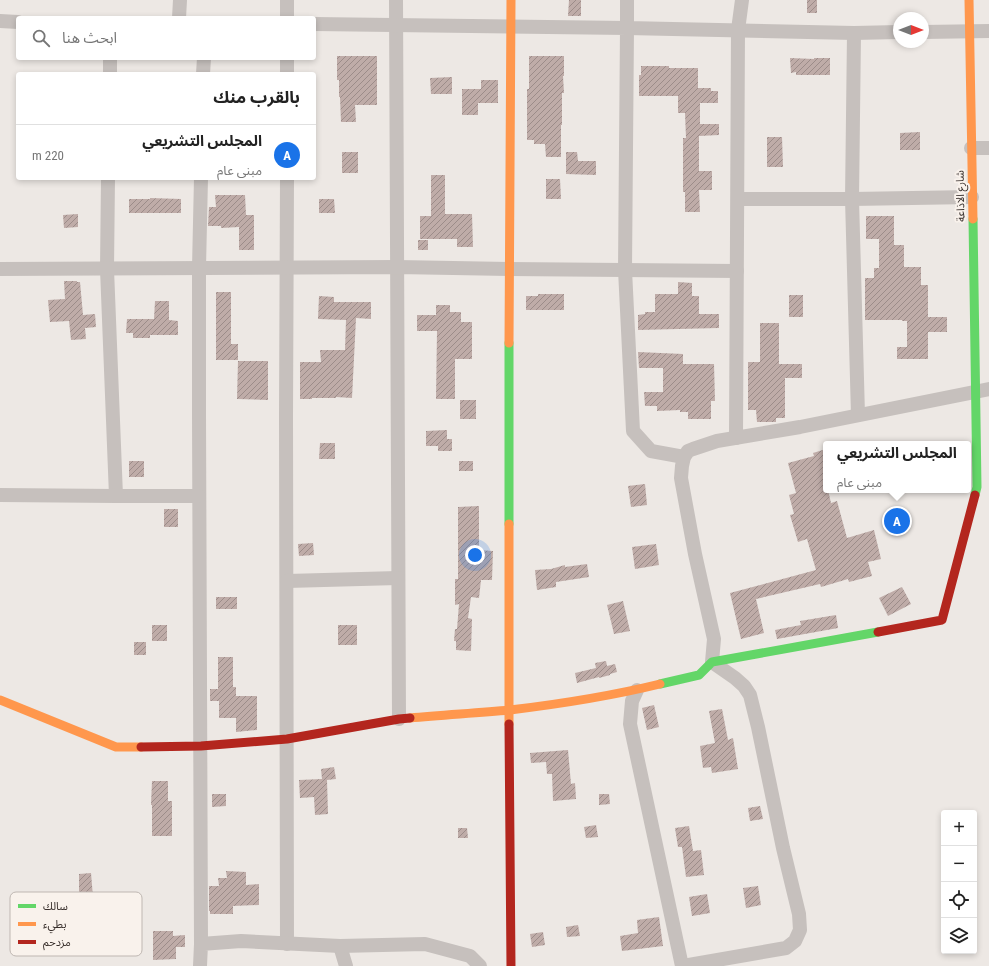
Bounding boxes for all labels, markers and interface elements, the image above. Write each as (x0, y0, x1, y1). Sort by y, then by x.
north arrow (893, 12, 929, 48)
search box (16, 16, 316, 60)
icon: search (30, 27, 52, 49)
text: ابحث هنا (62, 29, 117, 47)
text: بالقرب منك (213, 87, 300, 107)
text: المجلس التشريعي (142, 132, 262, 150)
text: 220 m (32, 148, 64, 163)
text: A (283, 148, 291, 163)
text: مبنى عام (217, 163, 262, 178)
street label: شارع الاذاعة (954, 170, 968, 222)
popup (823, 441, 971, 493)
text: المجلس التشريعي (837, 444, 957, 462)
text: مبنى عام (837, 475, 882, 490)
pin: A (884, 506, 910, 536)
your location (465, 545, 485, 565)
map controls (941, 810, 977, 954)
button: + (941, 810, 977, 846)
button: − (941, 846, 977, 882)
button: locate (941, 882, 977, 918)
legend (10, 892, 142, 956)
text: سالك (43, 900, 68, 913)
text: بطيء (43, 918, 66, 934)
button: layers (941, 918, 977, 954)
text: مزدحم (43, 936, 71, 951)

